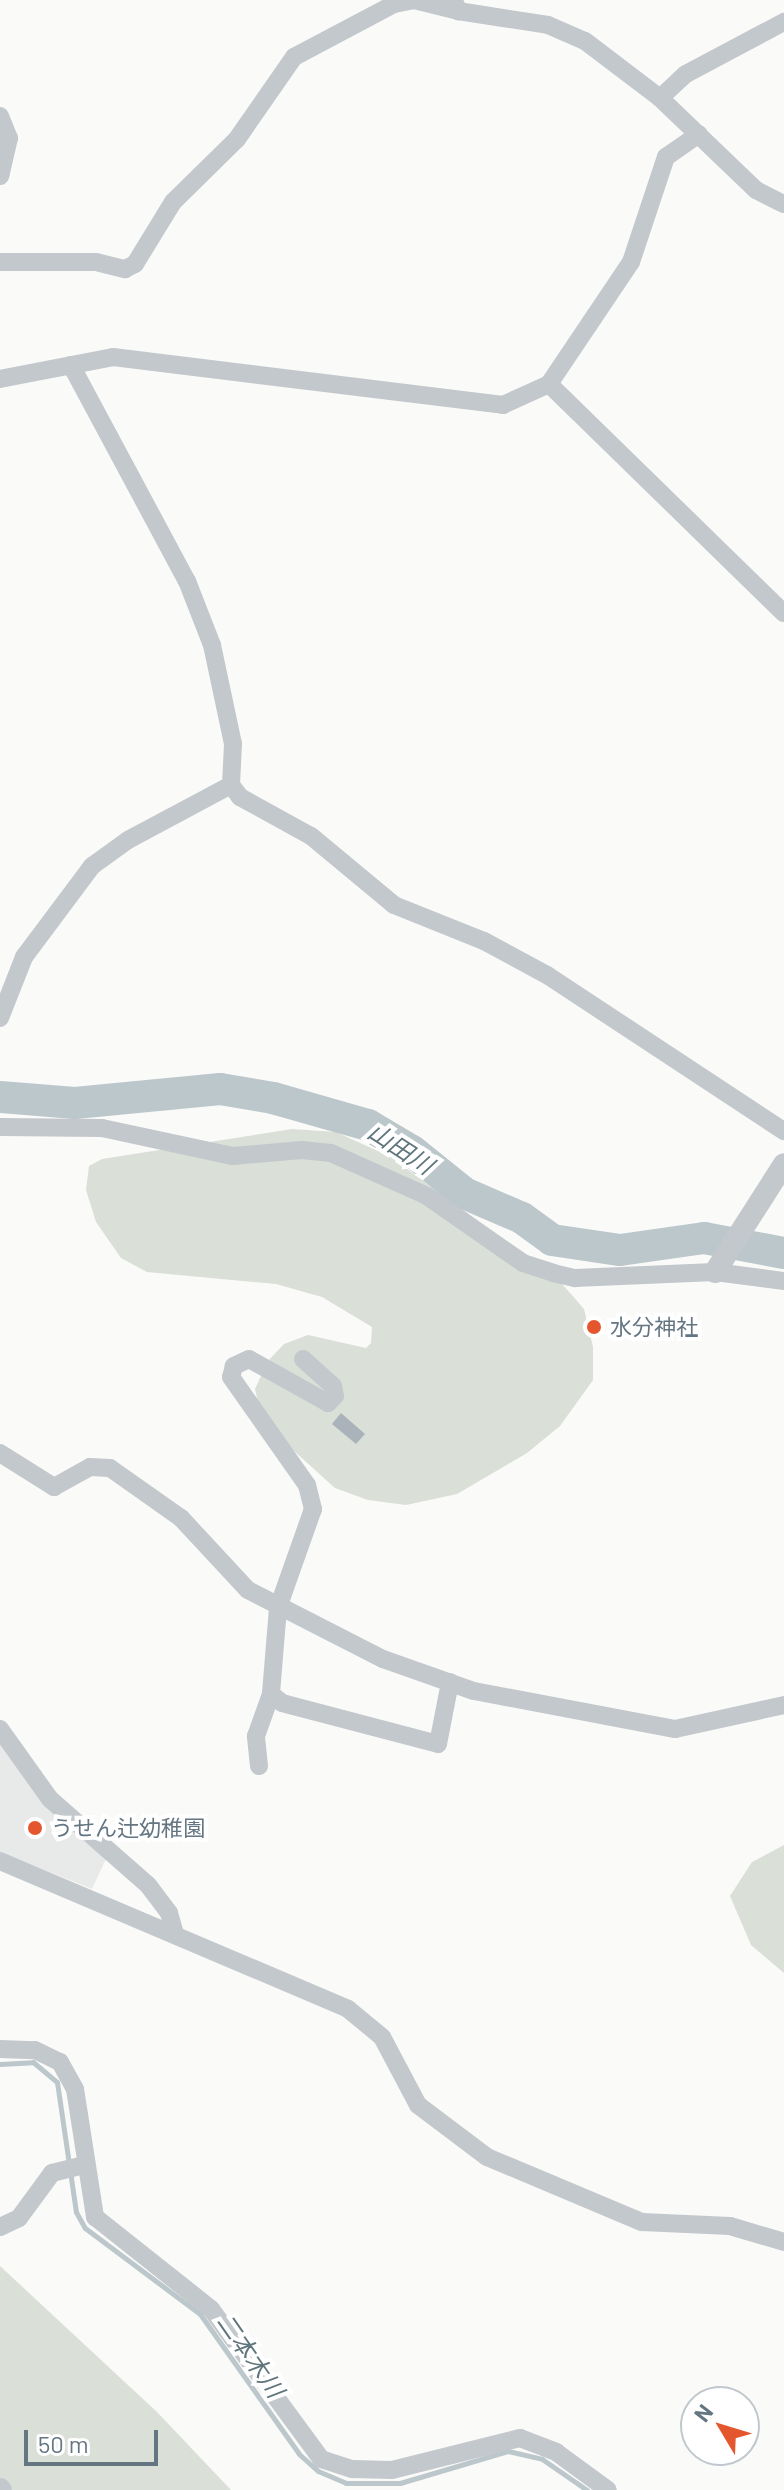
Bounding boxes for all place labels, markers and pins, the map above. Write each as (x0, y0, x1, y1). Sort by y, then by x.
place label: 水分神社 (610, 1314, 698, 1340)
marker: 水分神社 (585, 1318, 603, 1336)
place label: うせん辻幼稚園 (51, 1815, 205, 1841)
marker: うせん辻幼稚園 (26, 1819, 44, 1837)

